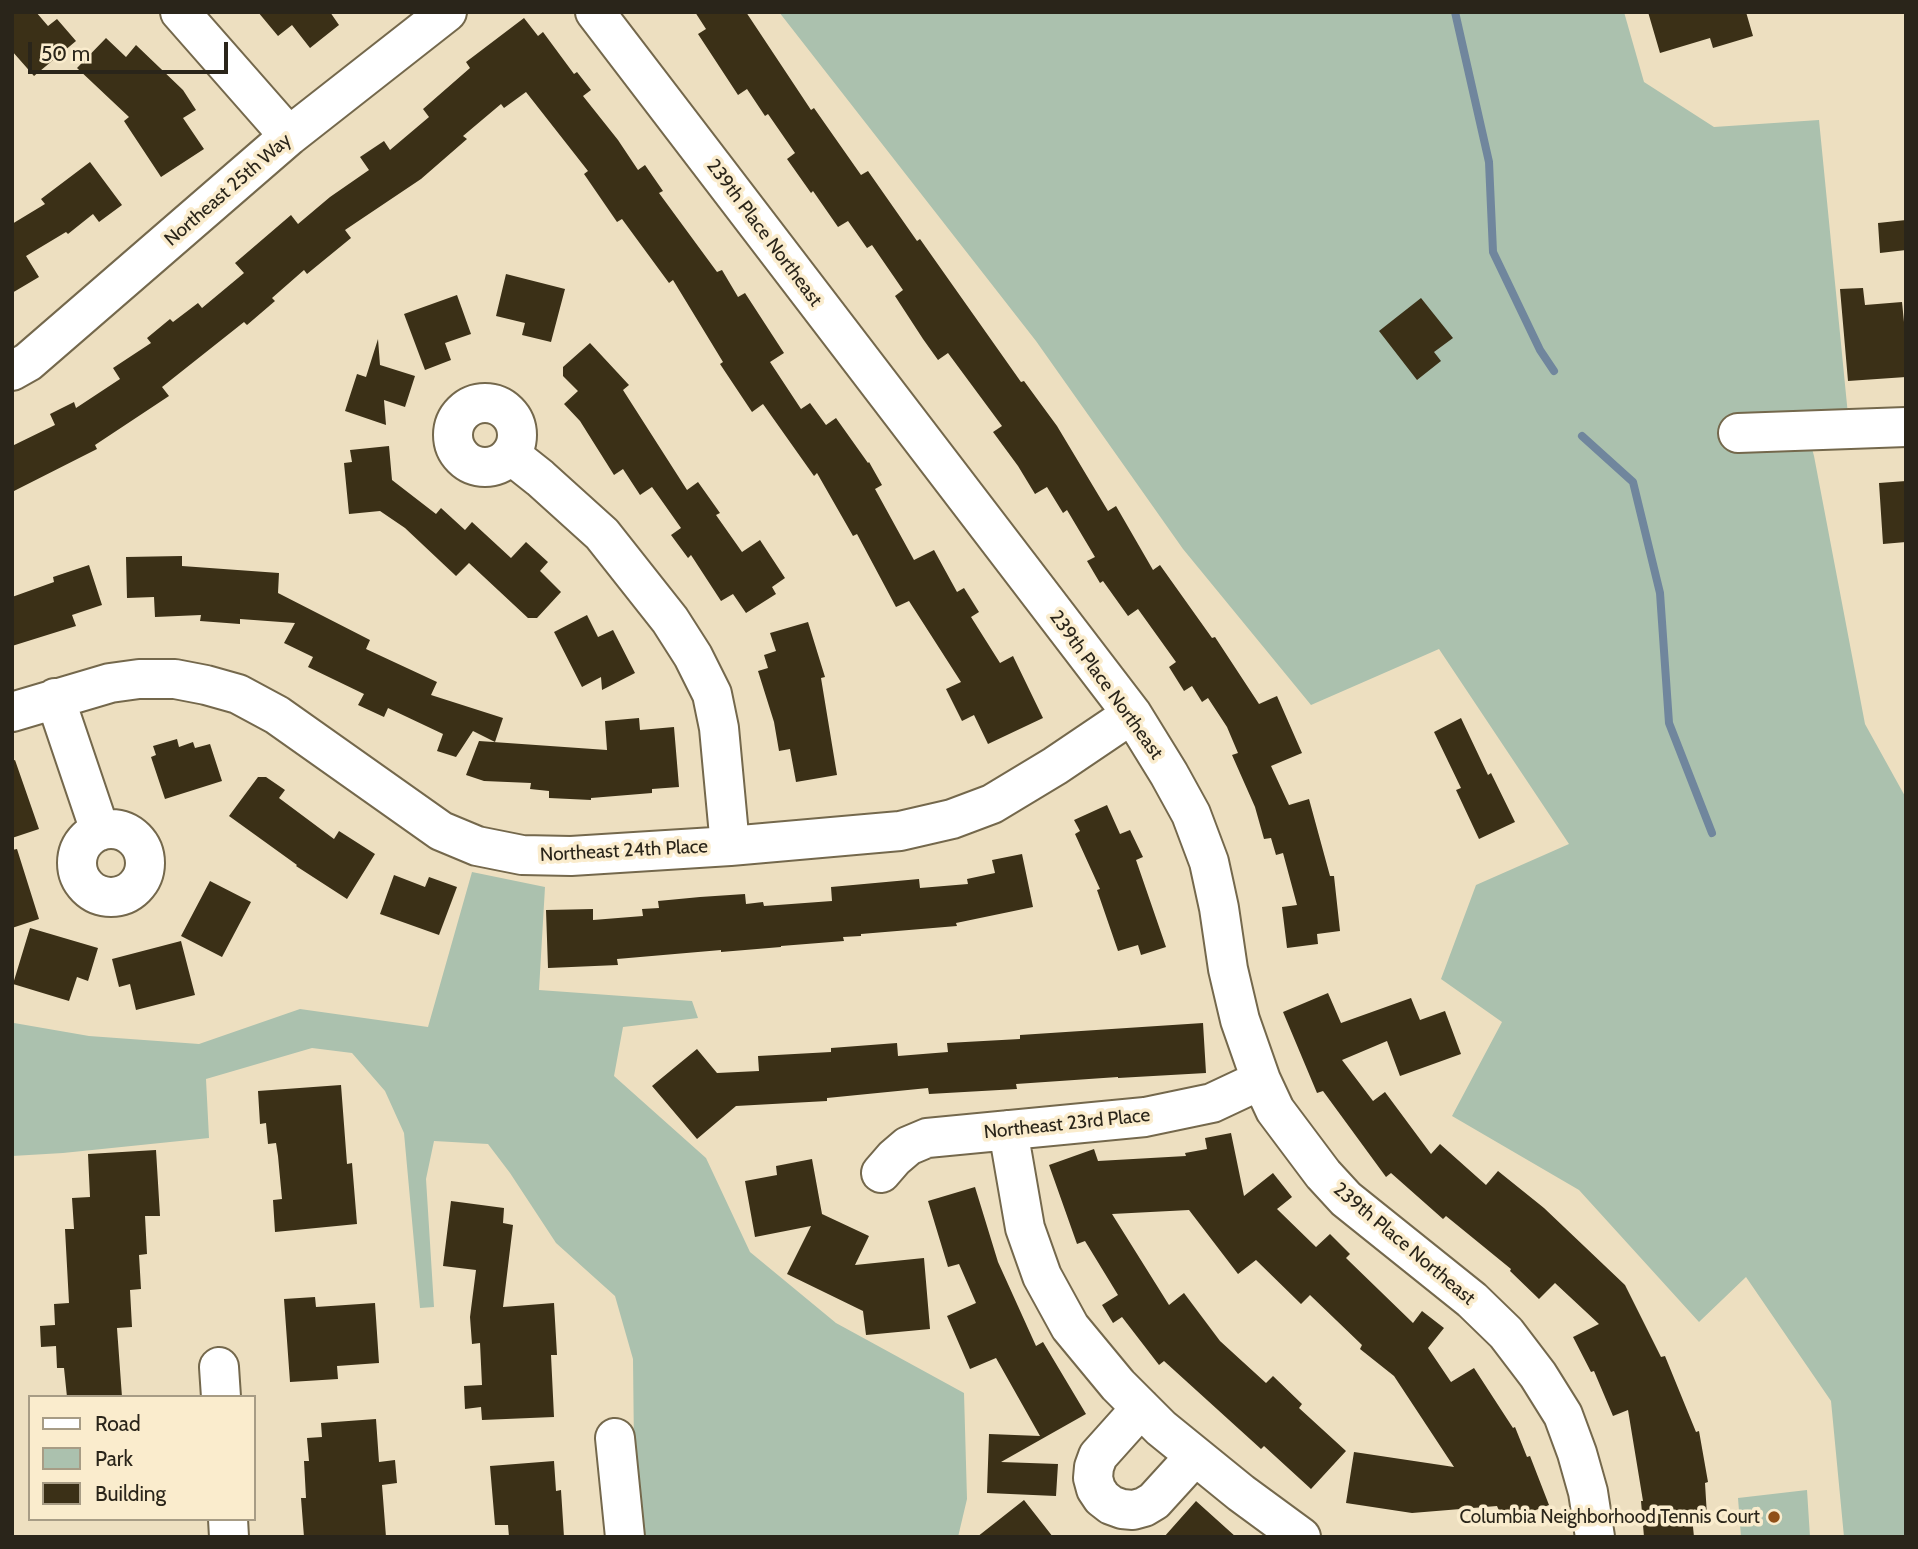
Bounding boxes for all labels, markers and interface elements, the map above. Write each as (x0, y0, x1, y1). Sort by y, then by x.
scale bar (32, 28, 231, 72)
text: 50 m (41, 41, 90, 66)
street label: Northeast 25th Way (160, 129, 296, 251)
street label: 239th Place Northeast (701, 155, 827, 311)
street label: 239th Place Northeast (1044, 606, 1168, 764)
street label: Northeast 24th Place (539, 835, 709, 867)
street label: Northeast 23rd Place (983, 1104, 1151, 1144)
street label: 239th Place Northeast (1328, 1178, 1480, 1310)
legend (28, 1395, 256, 1521)
text: Road (95, 1411, 141, 1436)
text: Park (95, 1446, 133, 1471)
text: Building (95, 1481, 166, 1506)
place label: Columbia Neighborhood Tennis Court (1459, 1506, 1760, 1528)
marker: Columbia Neighborhood Tennis Court (1766, 1509, 1782, 1525)

